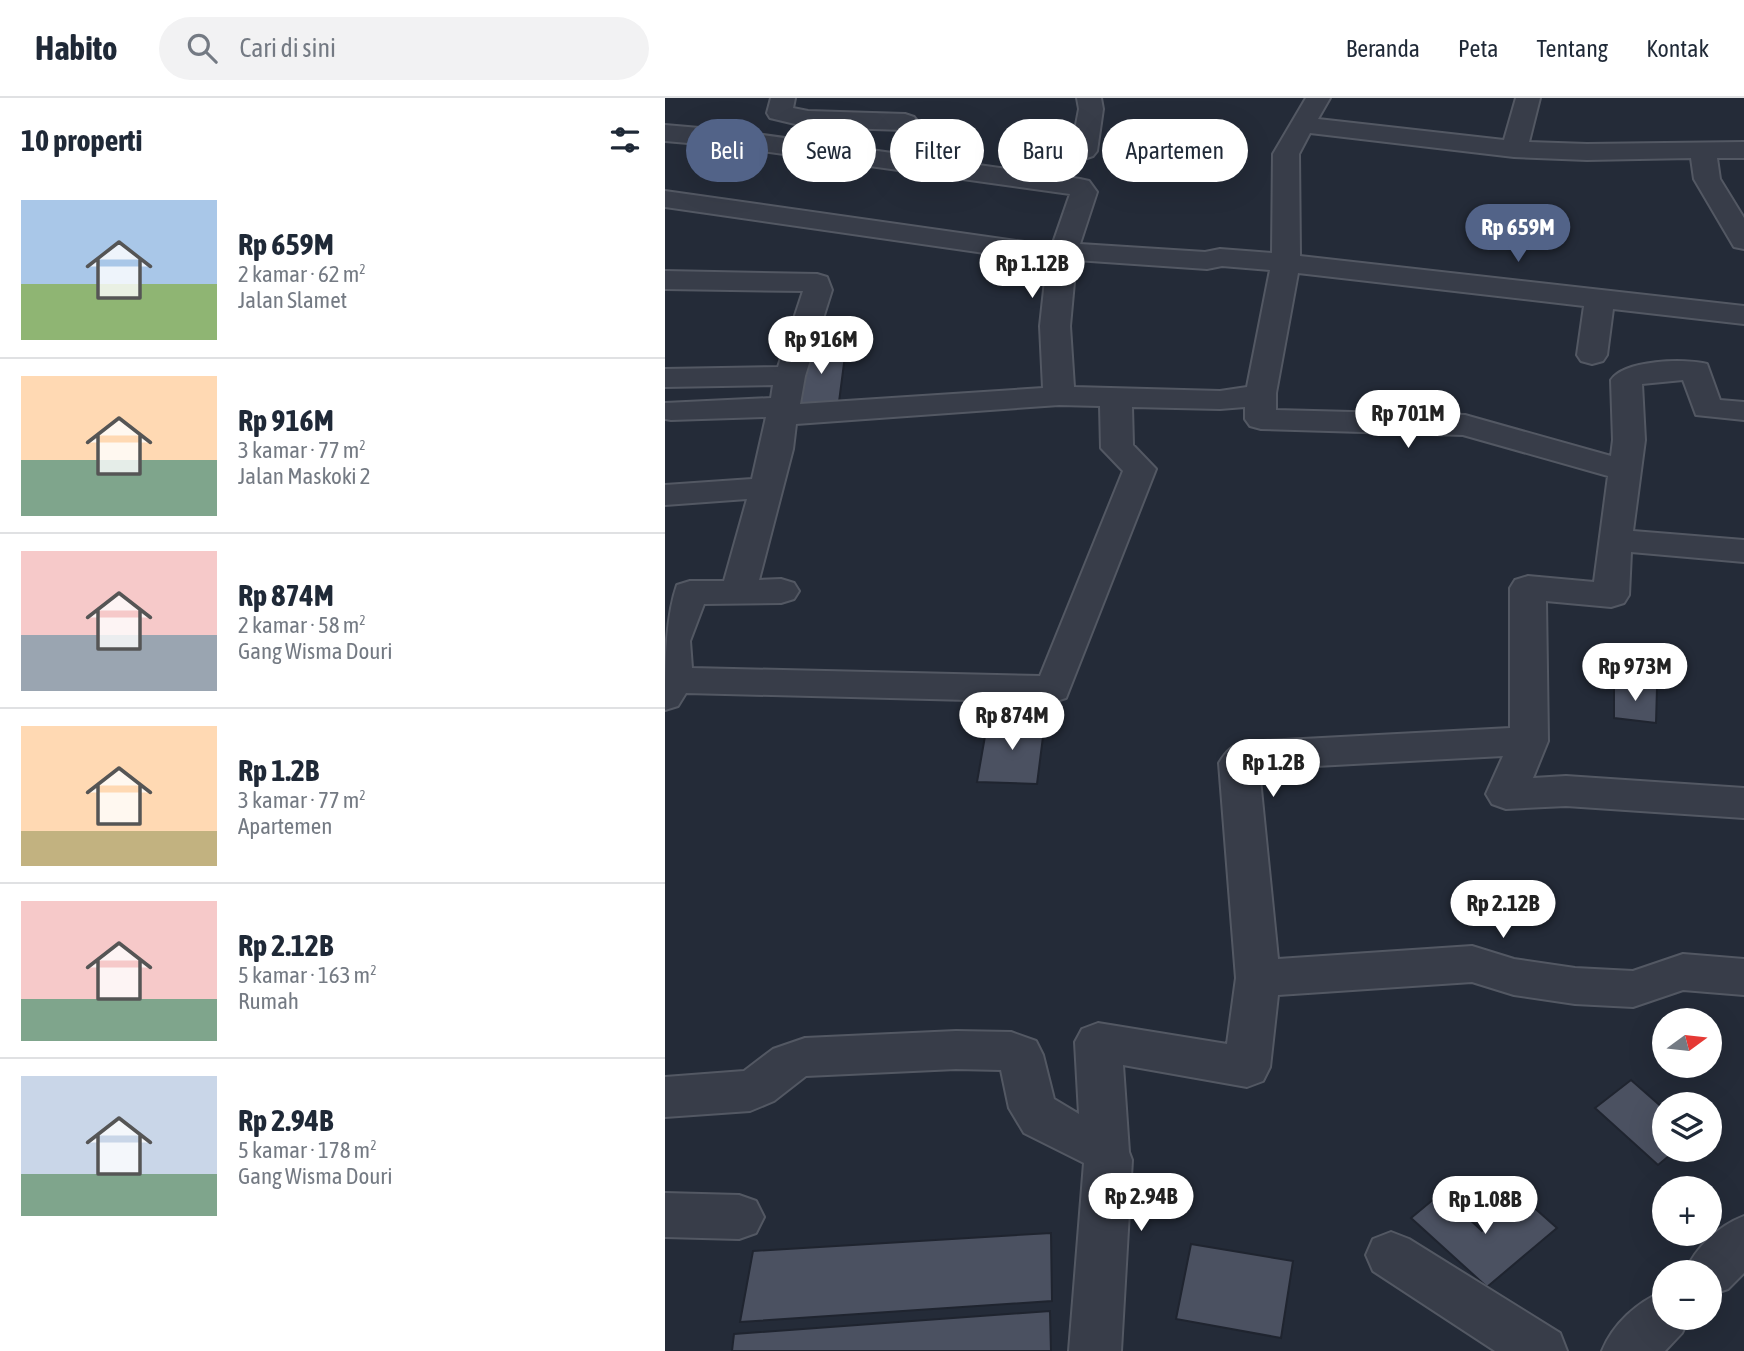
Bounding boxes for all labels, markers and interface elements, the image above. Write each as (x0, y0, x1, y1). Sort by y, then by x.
search box (159, 17, 649, 80)
text: Habito (35, 29, 117, 67)
icon: search (183, 29, 221, 67)
text: Cari di sini (239, 33, 336, 63)
text: Beranda (1346, 35, 1420, 62)
text: Peta (1458, 35, 1498, 62)
text: Tentang (1536, 35, 1608, 62)
text: Kontak (1646, 35, 1709, 62)
chip: Beli (686, 119, 768, 182)
chip: Sewa (782, 119, 876, 182)
chip: Filter (890, 119, 984, 182)
chip: Baru (998, 119, 1088, 182)
chip: Apartemen (1102, 119, 1248, 182)
icon: filters (606, 121, 644, 159)
text: 10 properti (21, 123, 142, 157)
pin: Rp 659M (1453, 204, 1583, 264)
text: Rp 659M (1481, 214, 1555, 240)
text: Rp 659M (238, 227, 334, 261)
icon: home (77, 228, 161, 312)
pin: Rp 1.12B (960, 240, 1104, 300)
text: Rp 1.12B (996, 250, 1068, 276)
text: 2 kamar · 62 m² (238, 261, 366, 287)
text: Jalan Slamet (238, 287, 347, 313)
pin: Rp 916M (756, 316, 886, 376)
text: Rp 916M (784, 326, 858, 352)
pin: Rp 701M (1343, 390, 1473, 450)
text: Rp 701M (1371, 400, 1445, 426)
text: Rp 916M (238, 403, 334, 437)
icon: home (77, 404, 161, 488)
text: 3 kamar · 77 m² (238, 437, 366, 463)
text: Jalan Maskoki 2 (238, 463, 371, 489)
text: Rp 874M (238, 578, 334, 612)
icon: home (77, 579, 161, 663)
text: 2 kamar · 58 m² (238, 612, 366, 638)
text: Gang Wisma Douri (238, 638, 392, 664)
pin: Rp 973M (1570, 644, 1700, 703)
text: Rp 973M (1598, 653, 1672, 679)
pin: Rp 874M (947, 692, 1077, 752)
text: Rp 874M (975, 702, 1049, 728)
pin: Rp 1.2B (1208, 740, 1338, 799)
text: Rp 1.2B (1242, 749, 1304, 775)
text: Rp 1.2B (238, 753, 319, 787)
icon: home (77, 754, 161, 838)
text: 3 kamar · 77 m² (238, 787, 366, 813)
text: Apartemen (238, 813, 332, 839)
pin: Rp 2.12B (1431, 880, 1575, 940)
text: Rp 2.12B (1467, 890, 1539, 916)
text: Rp 2.12B (238, 928, 333, 962)
icon: home (77, 929, 161, 1013)
text: 5 kamar · 163 m² (238, 962, 377, 988)
text: Rumah (238, 988, 299, 1014)
north arrow (1652, 1008, 1722, 1078)
map controls (1652, 1008, 1722, 1330)
button: layers (1652, 1092, 1722, 1162)
text: Rp 2.94B (238, 1103, 333, 1137)
icon: home (77, 1104, 161, 1188)
text: 5 kamar · 178 m² (238, 1137, 377, 1163)
text: Gang Wisma Douri (238, 1163, 392, 1189)
pin: Rp 2.94B (1069, 1174, 1213, 1233)
pin: Rp 1.08B (1413, 1176, 1557, 1236)
button: + (1652, 1176, 1722, 1246)
text: Rp 2.94B (1105, 1183, 1177, 1209)
text: Rp 1.08B (1449, 1186, 1521, 1212)
button: − (1652, 1260, 1722, 1330)

